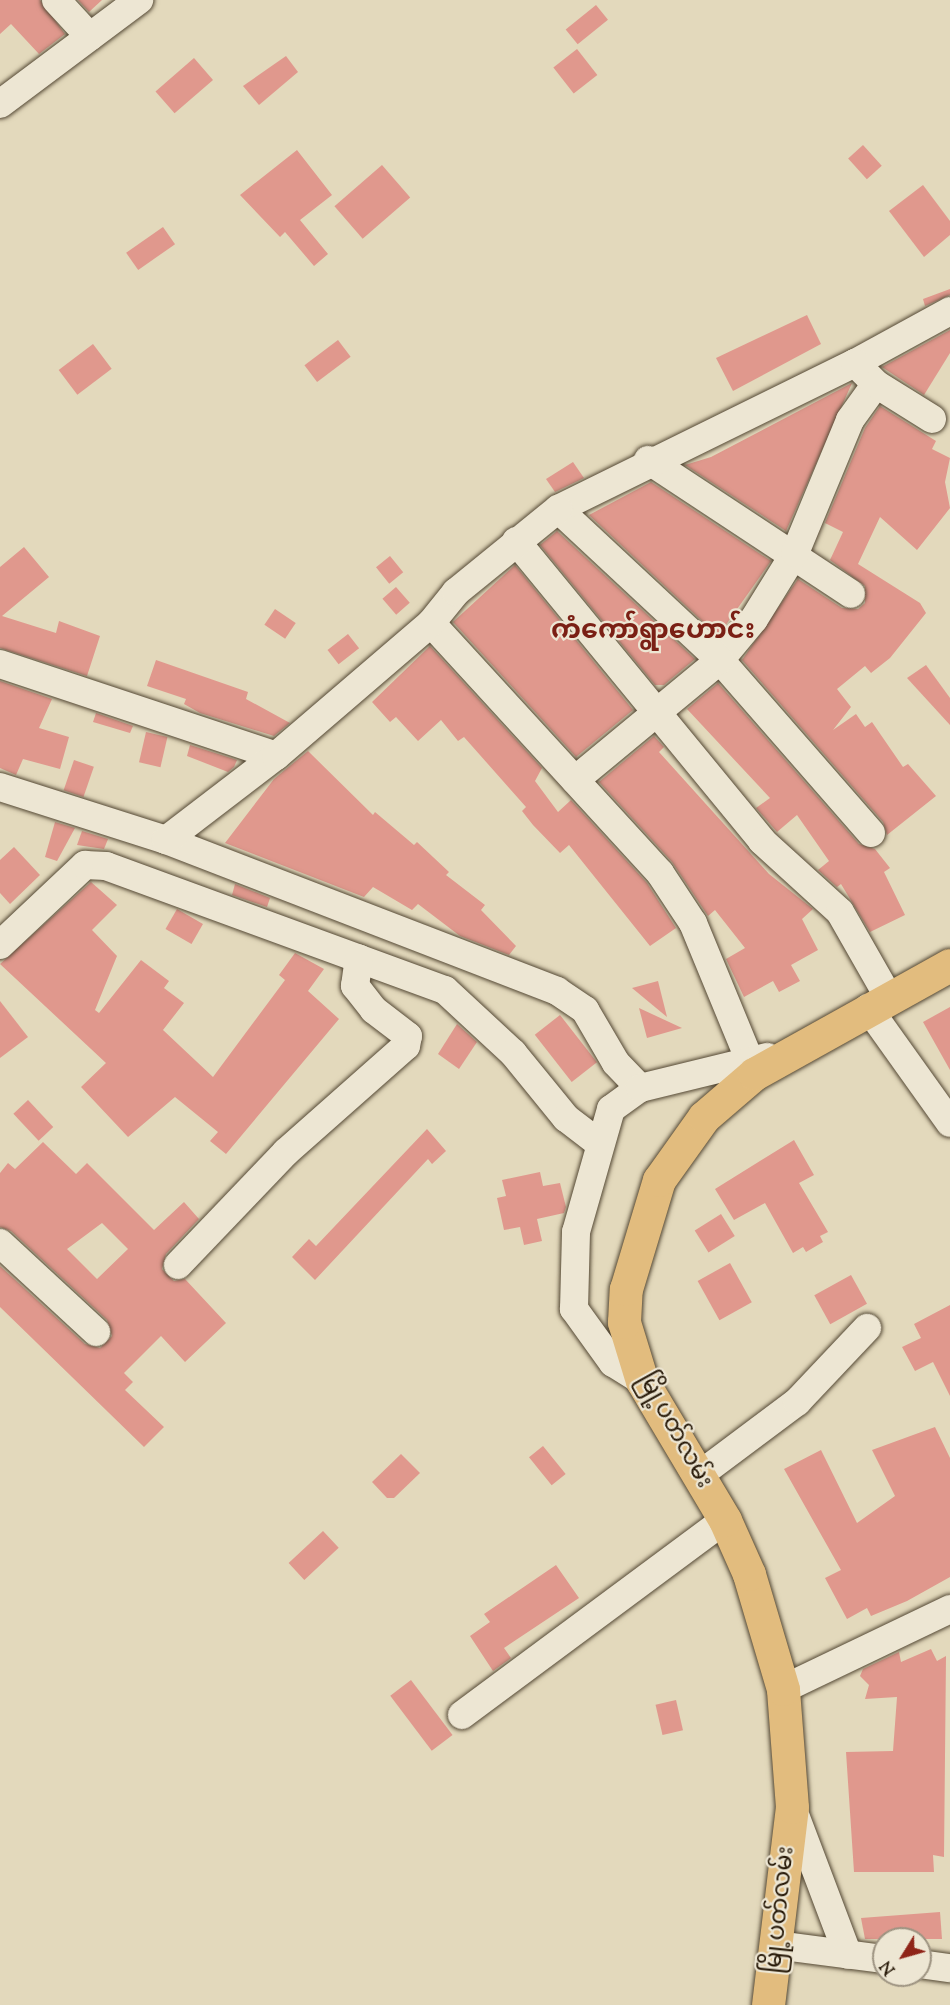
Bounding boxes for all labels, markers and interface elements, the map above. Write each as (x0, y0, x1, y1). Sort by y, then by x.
district label: ကံကော်ရွာဟောင်း (551, 616, 755, 648)
street label: မြို့ပတ်လမ်း (630, 1368, 718, 1494)
street label: မြို့ပတ်လမ်း (760, 1845, 802, 1975)
north arrow (872, 1927, 932, 1987)
text: N (876, 1955, 902, 1979)

